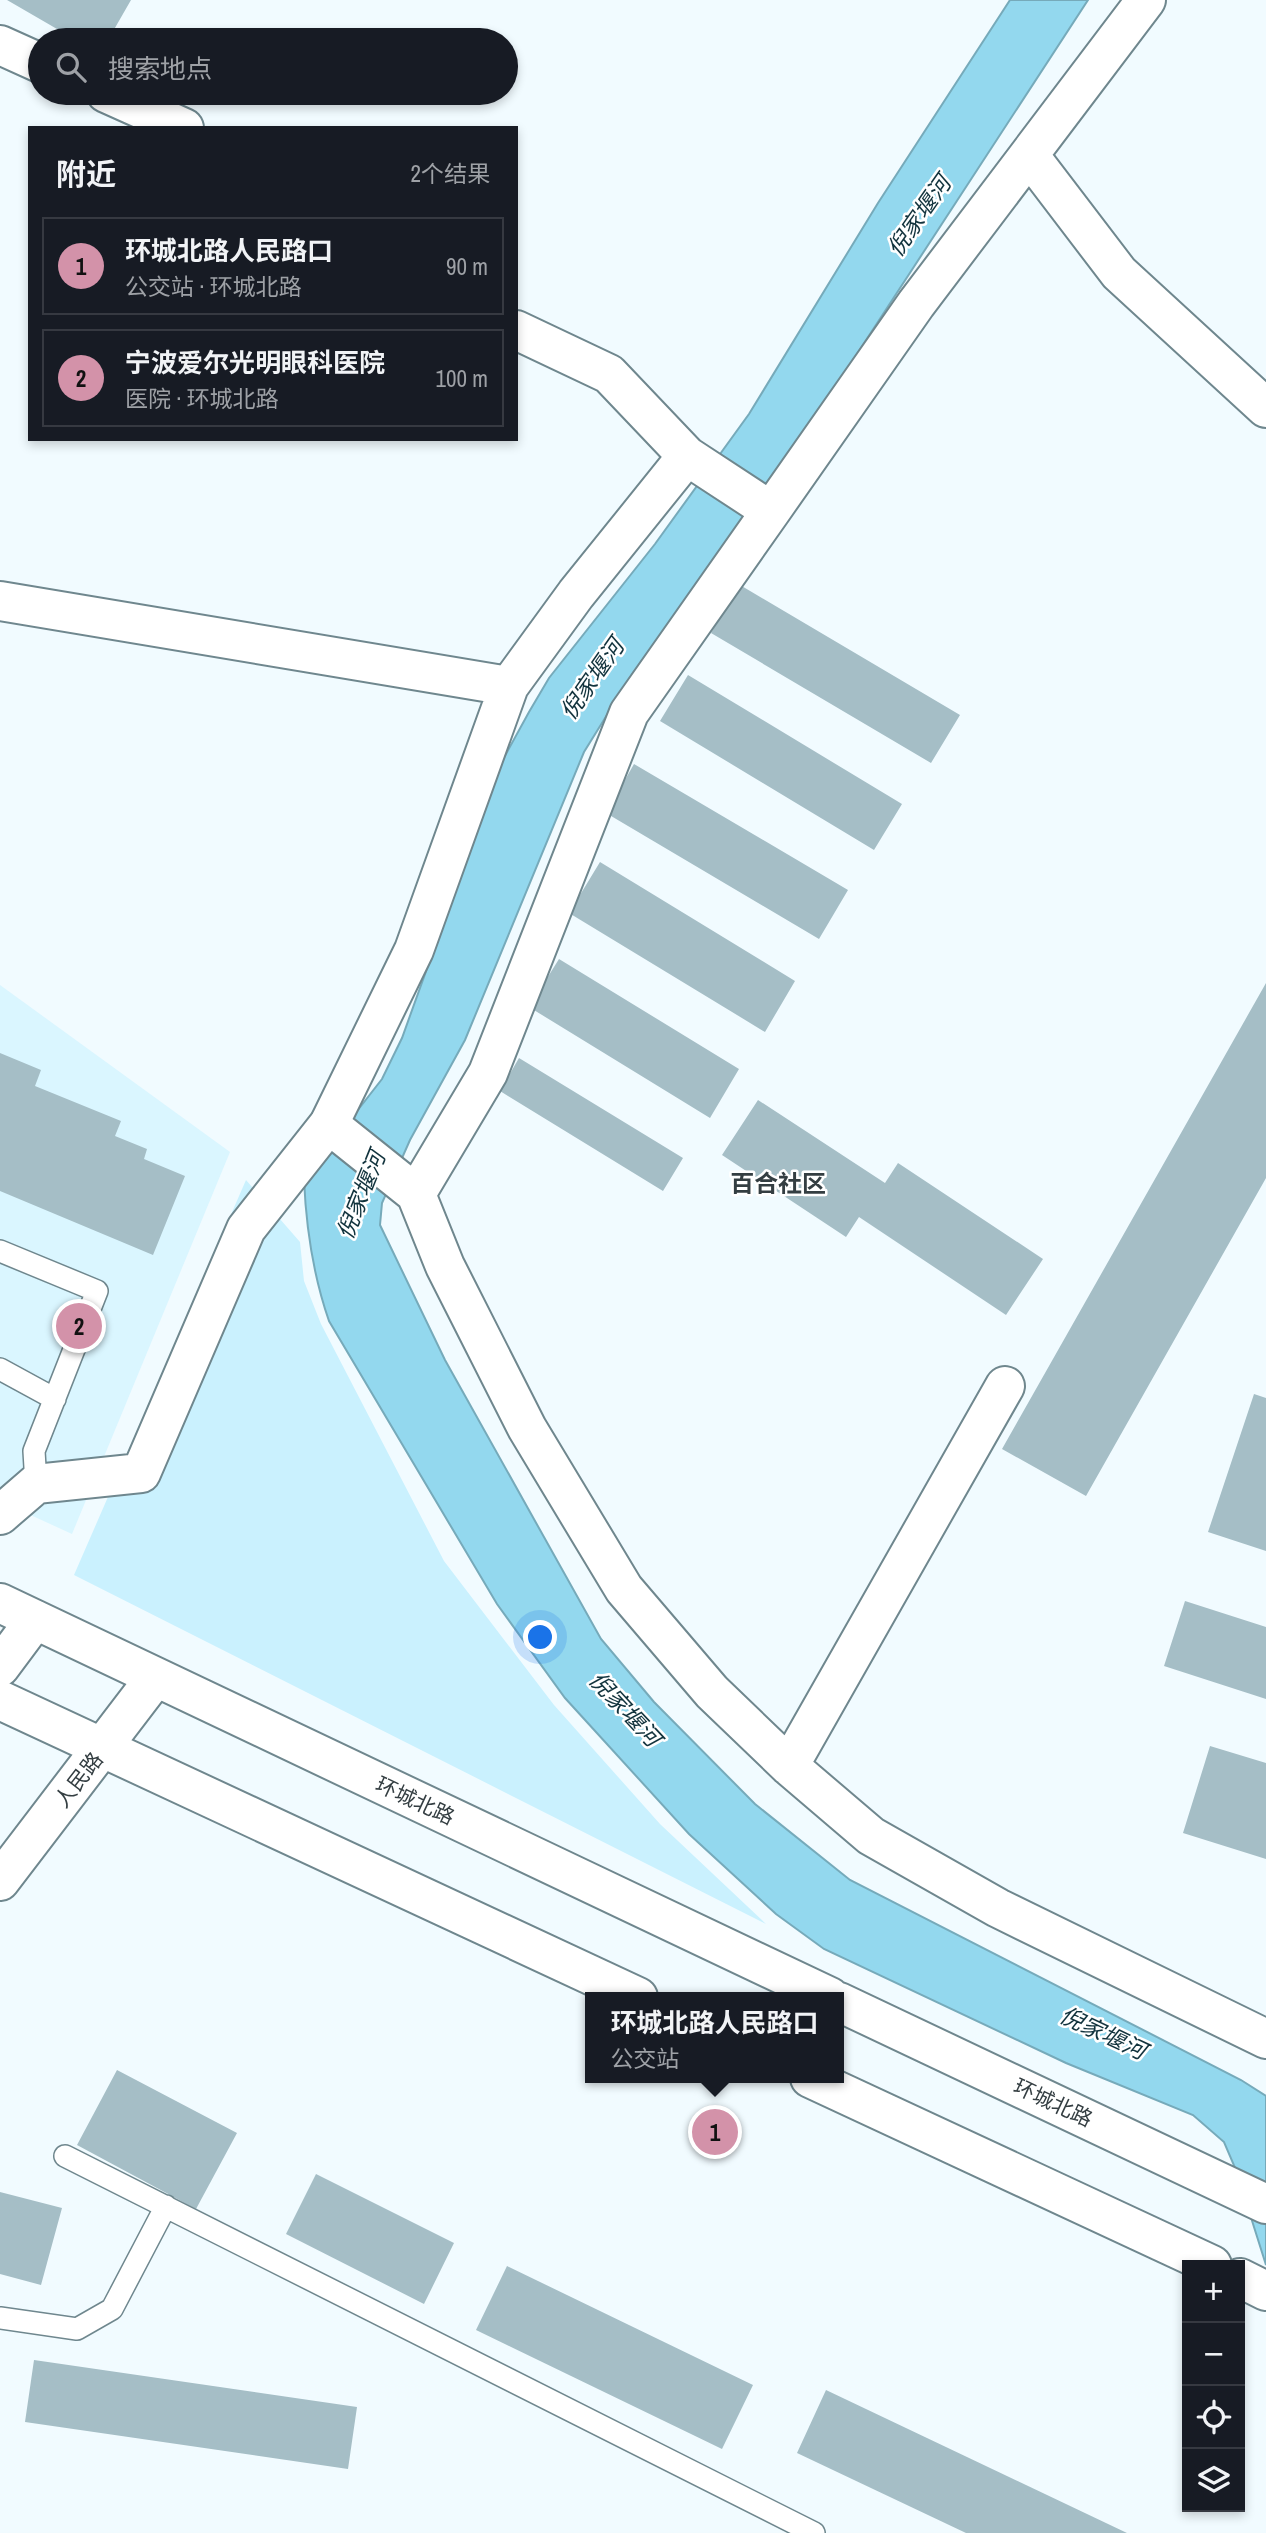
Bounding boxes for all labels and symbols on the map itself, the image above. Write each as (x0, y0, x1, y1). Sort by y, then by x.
water label: 倪家堰河 (880, 166, 960, 262)
water label: 倪家堰河 (553, 629, 633, 725)
water label: 倪家堰河 (329, 1143, 394, 1243)
district label: 百合社区 (730, 1167, 826, 1199)
pin: 2 (56, 1300, 102, 1352)
your location (523, 1620, 557, 1654)
water label: 倪家堰河 (583, 1664, 671, 1756)
street label: 人民路 (48, 1746, 109, 1813)
street label: 环城北路 (371, 1770, 459, 1831)
water label: 倪家堰河 (1055, 1999, 1155, 2068)
street label: 环城北路 (1009, 2072, 1097, 2133)
pin: 1 (692, 2106, 738, 2158)

